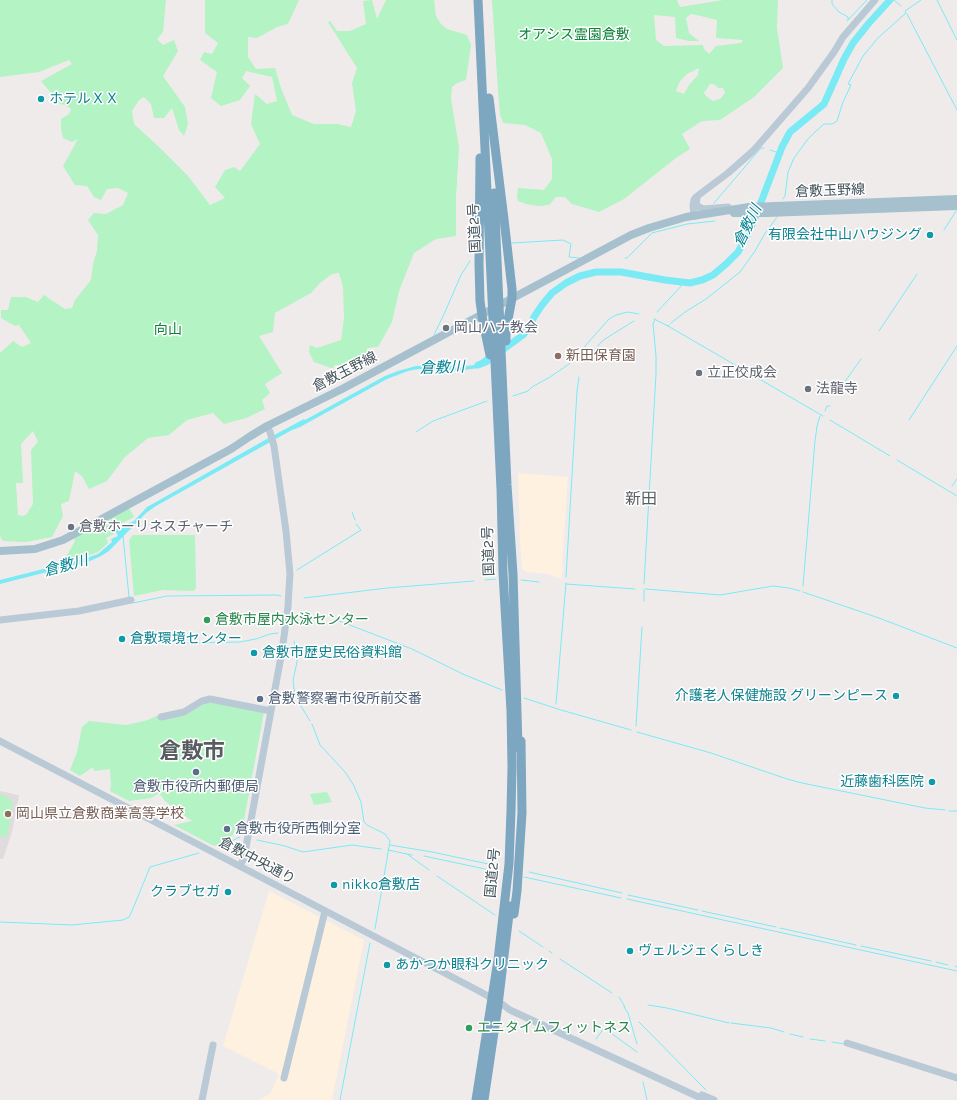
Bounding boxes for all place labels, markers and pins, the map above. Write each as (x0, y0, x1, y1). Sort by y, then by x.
place label: ホテルＸＸ (49, 91, 119, 107)
marker: ホテルＸＸ (36, 94, 46, 104)
place label: 有限会社中山ハウジング (768, 227, 922, 243)
marker: 有限会社中山ハウジング (925, 230, 935, 240)
place label: 岡山ハナ教会 (454, 320, 538, 336)
marker: 岡山ハナ教会 (441, 323, 451, 333)
place label: 新田保育園 (566, 348, 636, 364)
marker: 新田保育園 (553, 351, 563, 361)
place label: 立正佼成会 (707, 365, 777, 381)
marker: 立正佼成会 (694, 368, 704, 378)
place label: 法龍寺 (816, 381, 858, 397)
marker: 法龍寺 (803, 384, 813, 394)
place label: 倉敷ホーリネスチャーチ (79, 519, 233, 535)
marker: 倉敷ホーリネスチャーチ (66, 522, 76, 532)
place label: 倉敷市屋内水泳センター (215, 612, 369, 628)
marker: 倉敷市屋内水泳センター (202, 615, 212, 625)
place label: 倉敷環境センター (130, 631, 242, 647)
marker: 倉敷環境センター (117, 634, 127, 644)
place label: 倉敷市歴史民俗資料館 (262, 645, 402, 661)
marker: 倉敷市歴史民俗資料館 (249, 648, 259, 658)
place label: 介護老人保健施設 グリーンピース (675, 688, 888, 704)
place label: 倉敷警察署市役所前交番 (268, 691, 422, 707)
marker: 介護老人保健施設 グリーンピース (891, 691, 901, 701)
marker: 倉敷警察署市役所前交番 (255, 694, 265, 704)
marker: 倉敷市役所内郵便局 (191, 767, 201, 777)
place label: 近藤歯科医院 (840, 774, 924, 790)
marker: 近藤歯科医院 (927, 777, 937, 787)
place label: 倉敷市役所内郵便局 (133, 779, 259, 795)
place label: 岡山県立倉敷商業高等学校 (16, 806, 184, 822)
marker: 岡山県立倉敷商業高等学校 (3, 809, 13, 819)
place label: 倉敷市役所西側分室 (235, 821, 361, 837)
marker: 倉敷市役所西側分室 (222, 824, 232, 834)
place label: nikko倉敷店 (342, 877, 420, 893)
marker: nikko倉敷店 (329, 880, 339, 890)
place label: クラブセガ (150, 884, 220, 900)
marker: クラブセガ (223, 887, 233, 897)
place label: ヴェルジェくらしき (638, 943, 764, 959)
marker: ヴェルジェくらしき (625, 946, 635, 956)
place label: あかつか眼科クリニック (395, 957, 549, 973)
marker: あかつか眼科クリニック (382, 960, 392, 970)
place label: エニタイムフィットネス (477, 1020, 631, 1036)
marker: エニタイムフィットネス (464, 1023, 474, 1033)

